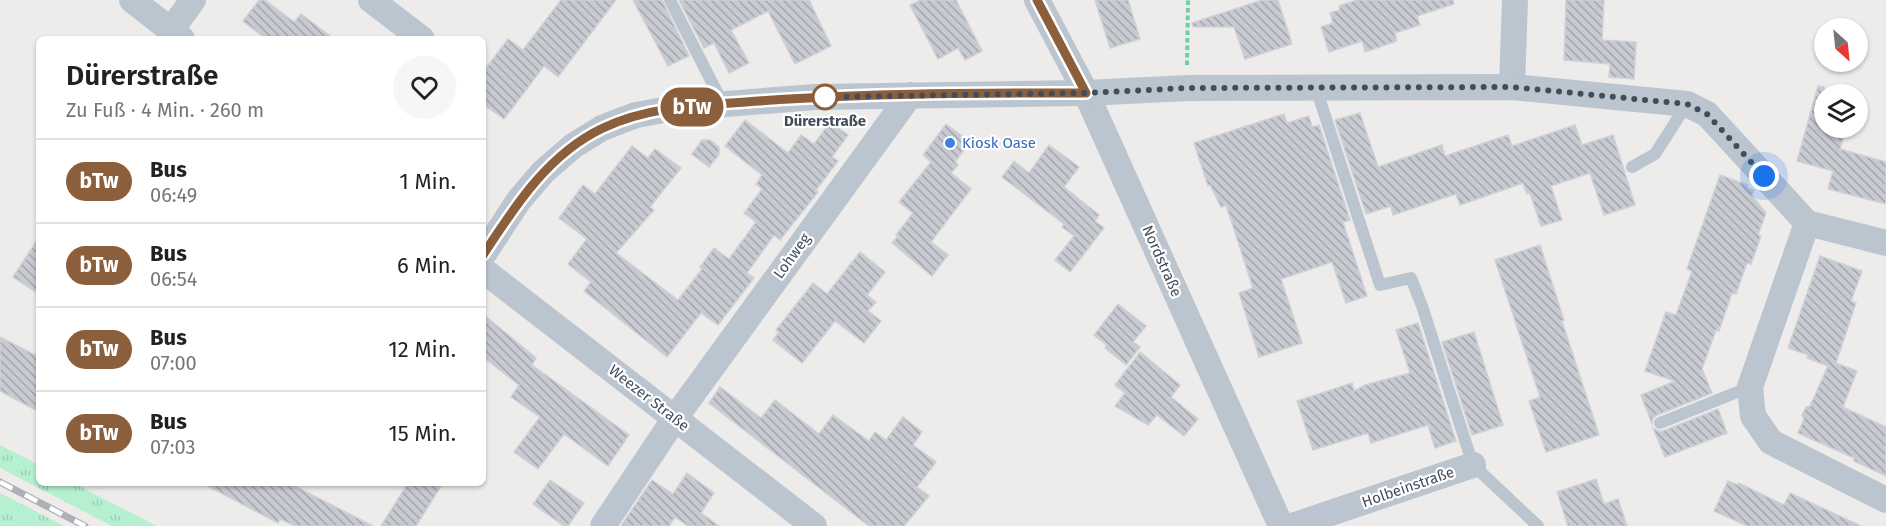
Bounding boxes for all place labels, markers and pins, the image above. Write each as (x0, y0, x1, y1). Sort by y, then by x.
marker: Dürerstraße (812, 84, 838, 110)
place label: Dürerstraße (784, 112, 866, 130)
place label: Kiosk Oase (962, 134, 1036, 152)
marker: Kiosk Oase (943, 136, 957, 150)

